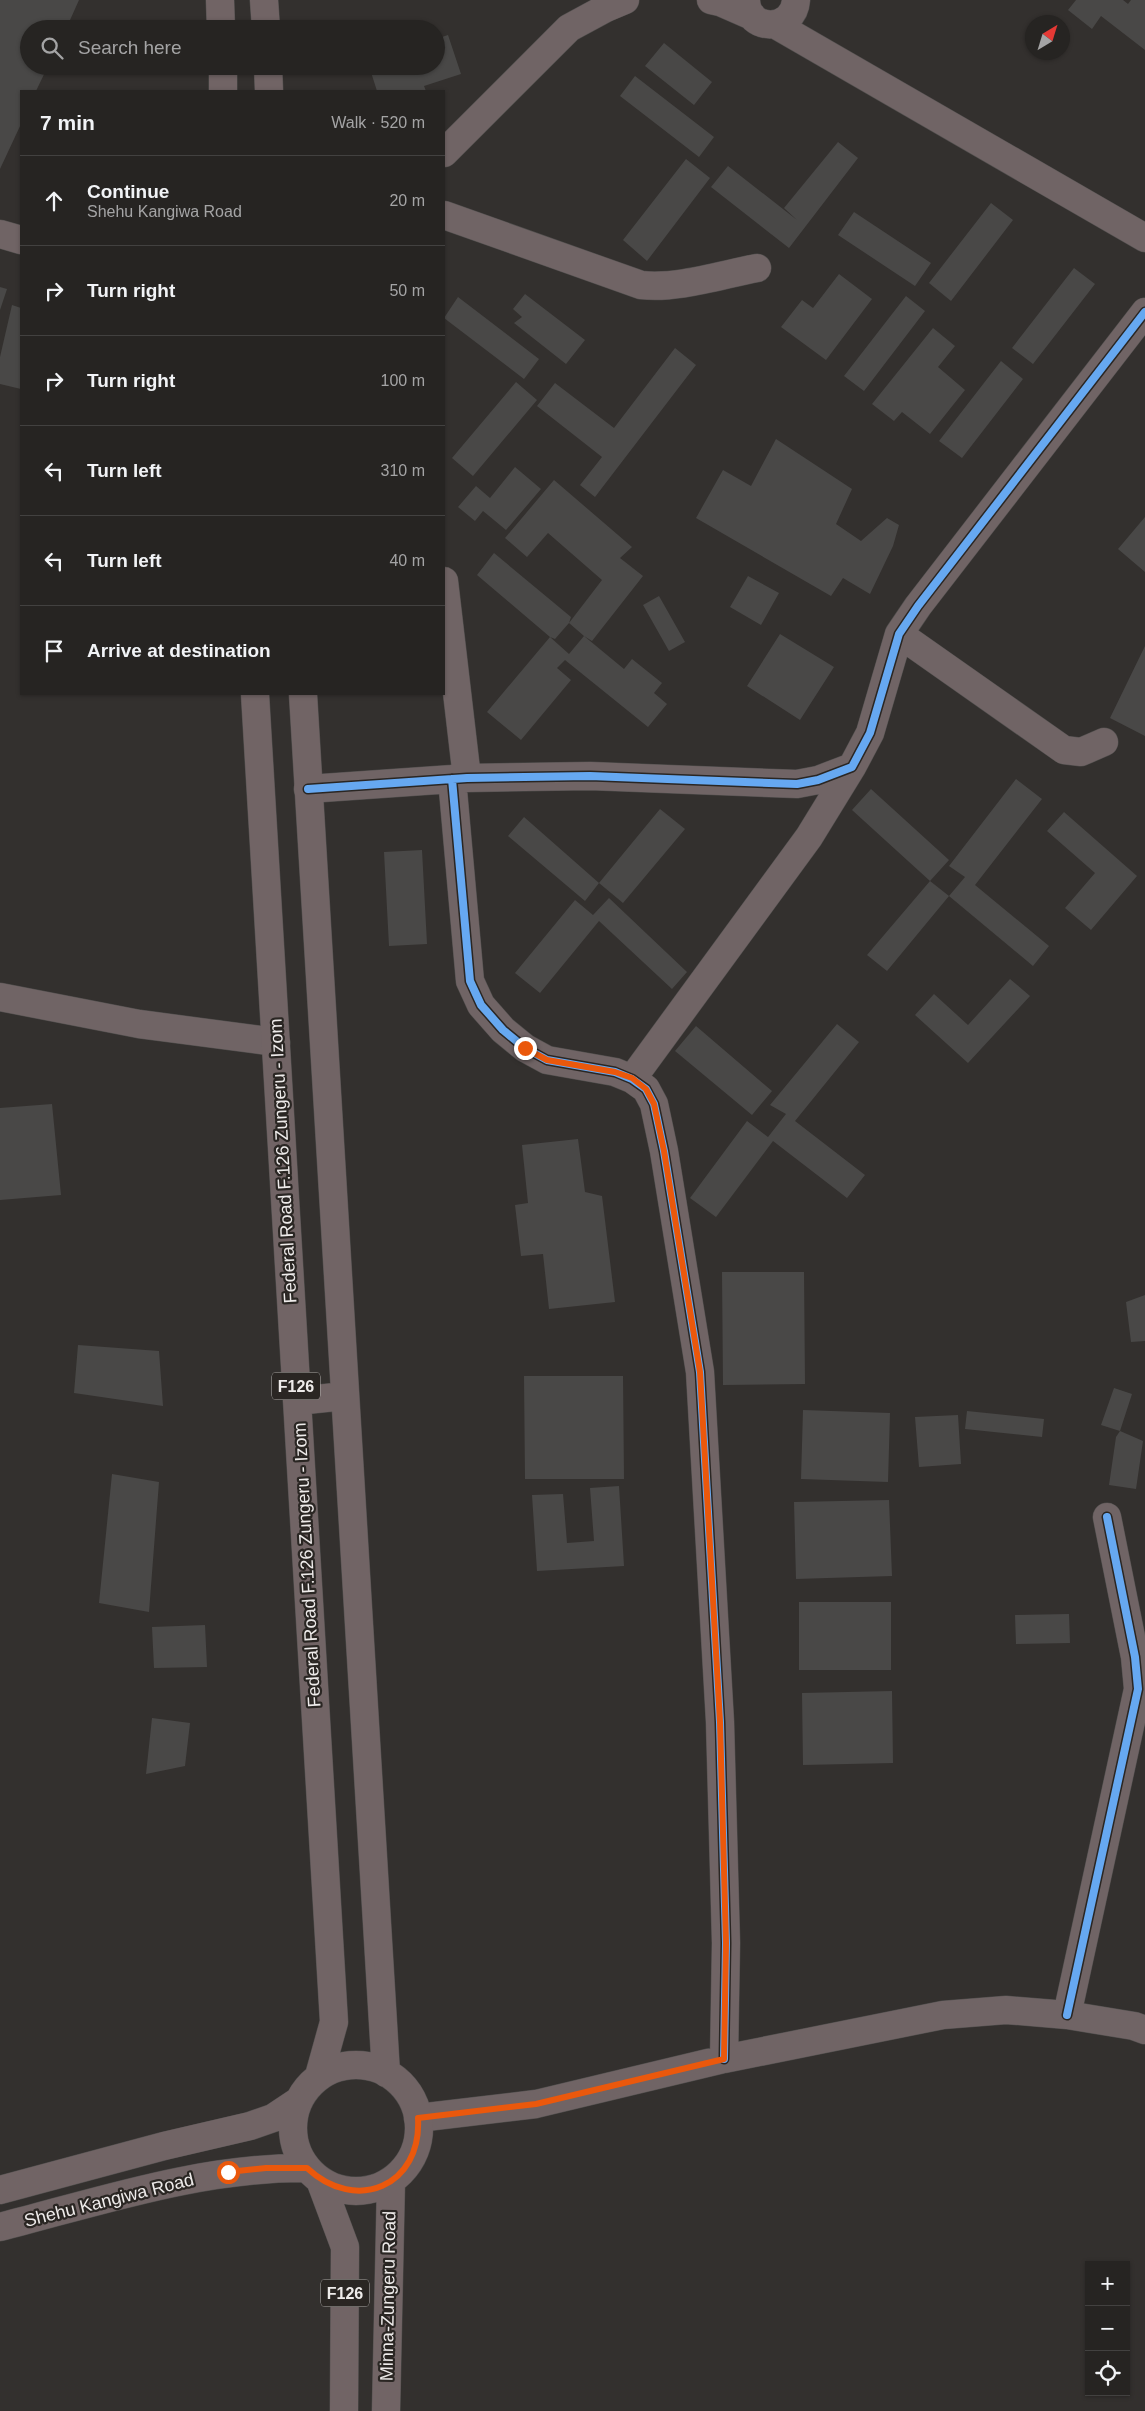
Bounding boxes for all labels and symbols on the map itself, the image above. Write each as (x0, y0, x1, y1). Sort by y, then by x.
north arrow (1025, 15, 1070, 60)
street label: Federal Road F.126 Zungeru - Izom (266, 1018, 300, 1304)
route end (514, 1037, 537, 1060)
road number: F126 (272, 1372, 320, 1400)
street label: Federal Road F.126 Zungeru - Izom (290, 1422, 324, 1708)
route start (217, 2161, 240, 2184)
street label: Shehu Kangiwa Road (22, 2169, 196, 2231)
street label: Minna-Zungeru Road (377, 2211, 399, 2381)
road number: F126 (321, 2280, 369, 2306)

